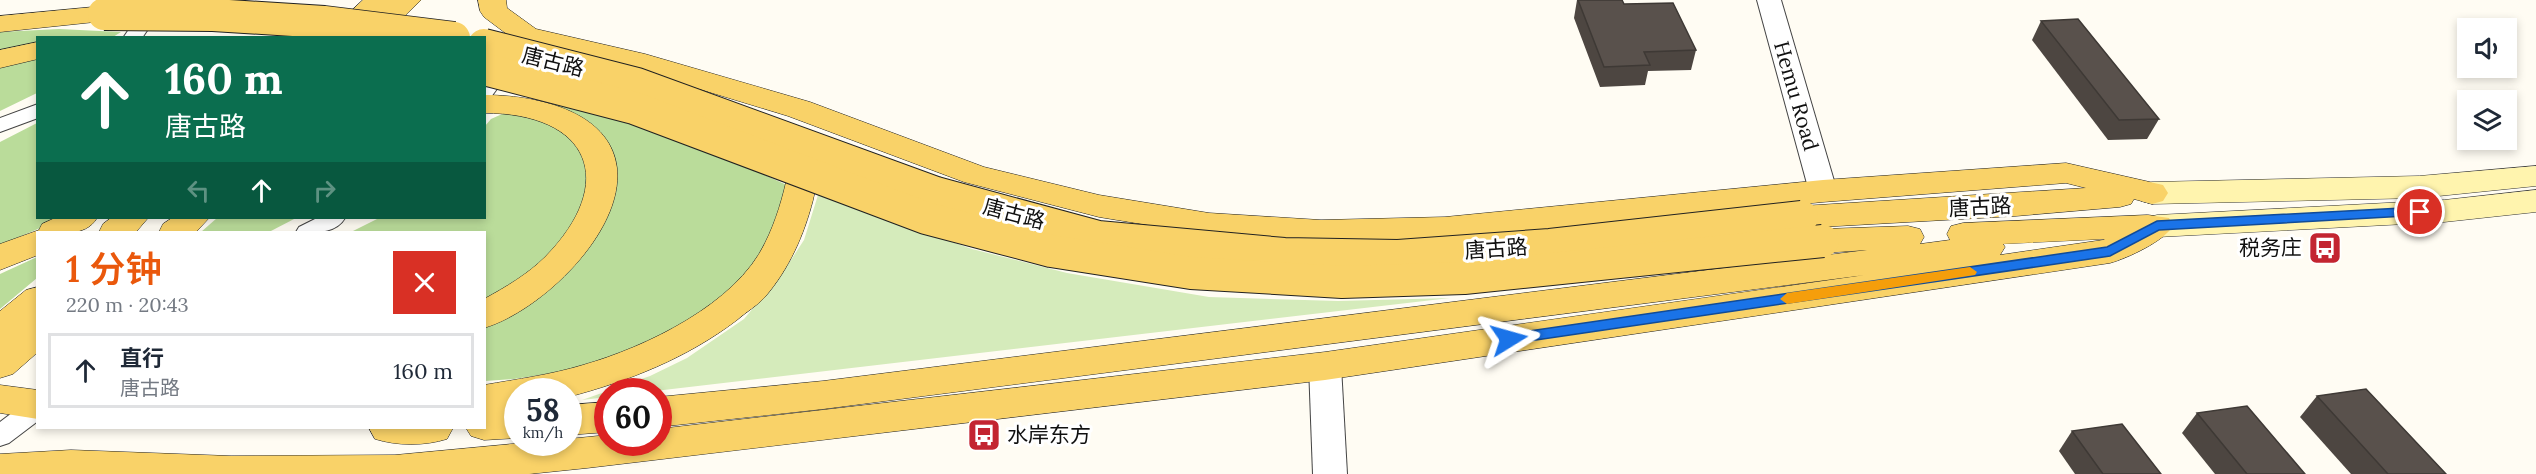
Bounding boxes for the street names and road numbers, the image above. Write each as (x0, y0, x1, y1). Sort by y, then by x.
street label: Hemu Road (1768, 38, 1825, 154)
street label: 唐古路 (519, 41, 587, 82)
street label: 唐古路 (1948, 191, 2012, 222)
street label: 唐古路 (980, 192, 1048, 235)
street label: 唐古路 (1464, 233, 1528, 264)

